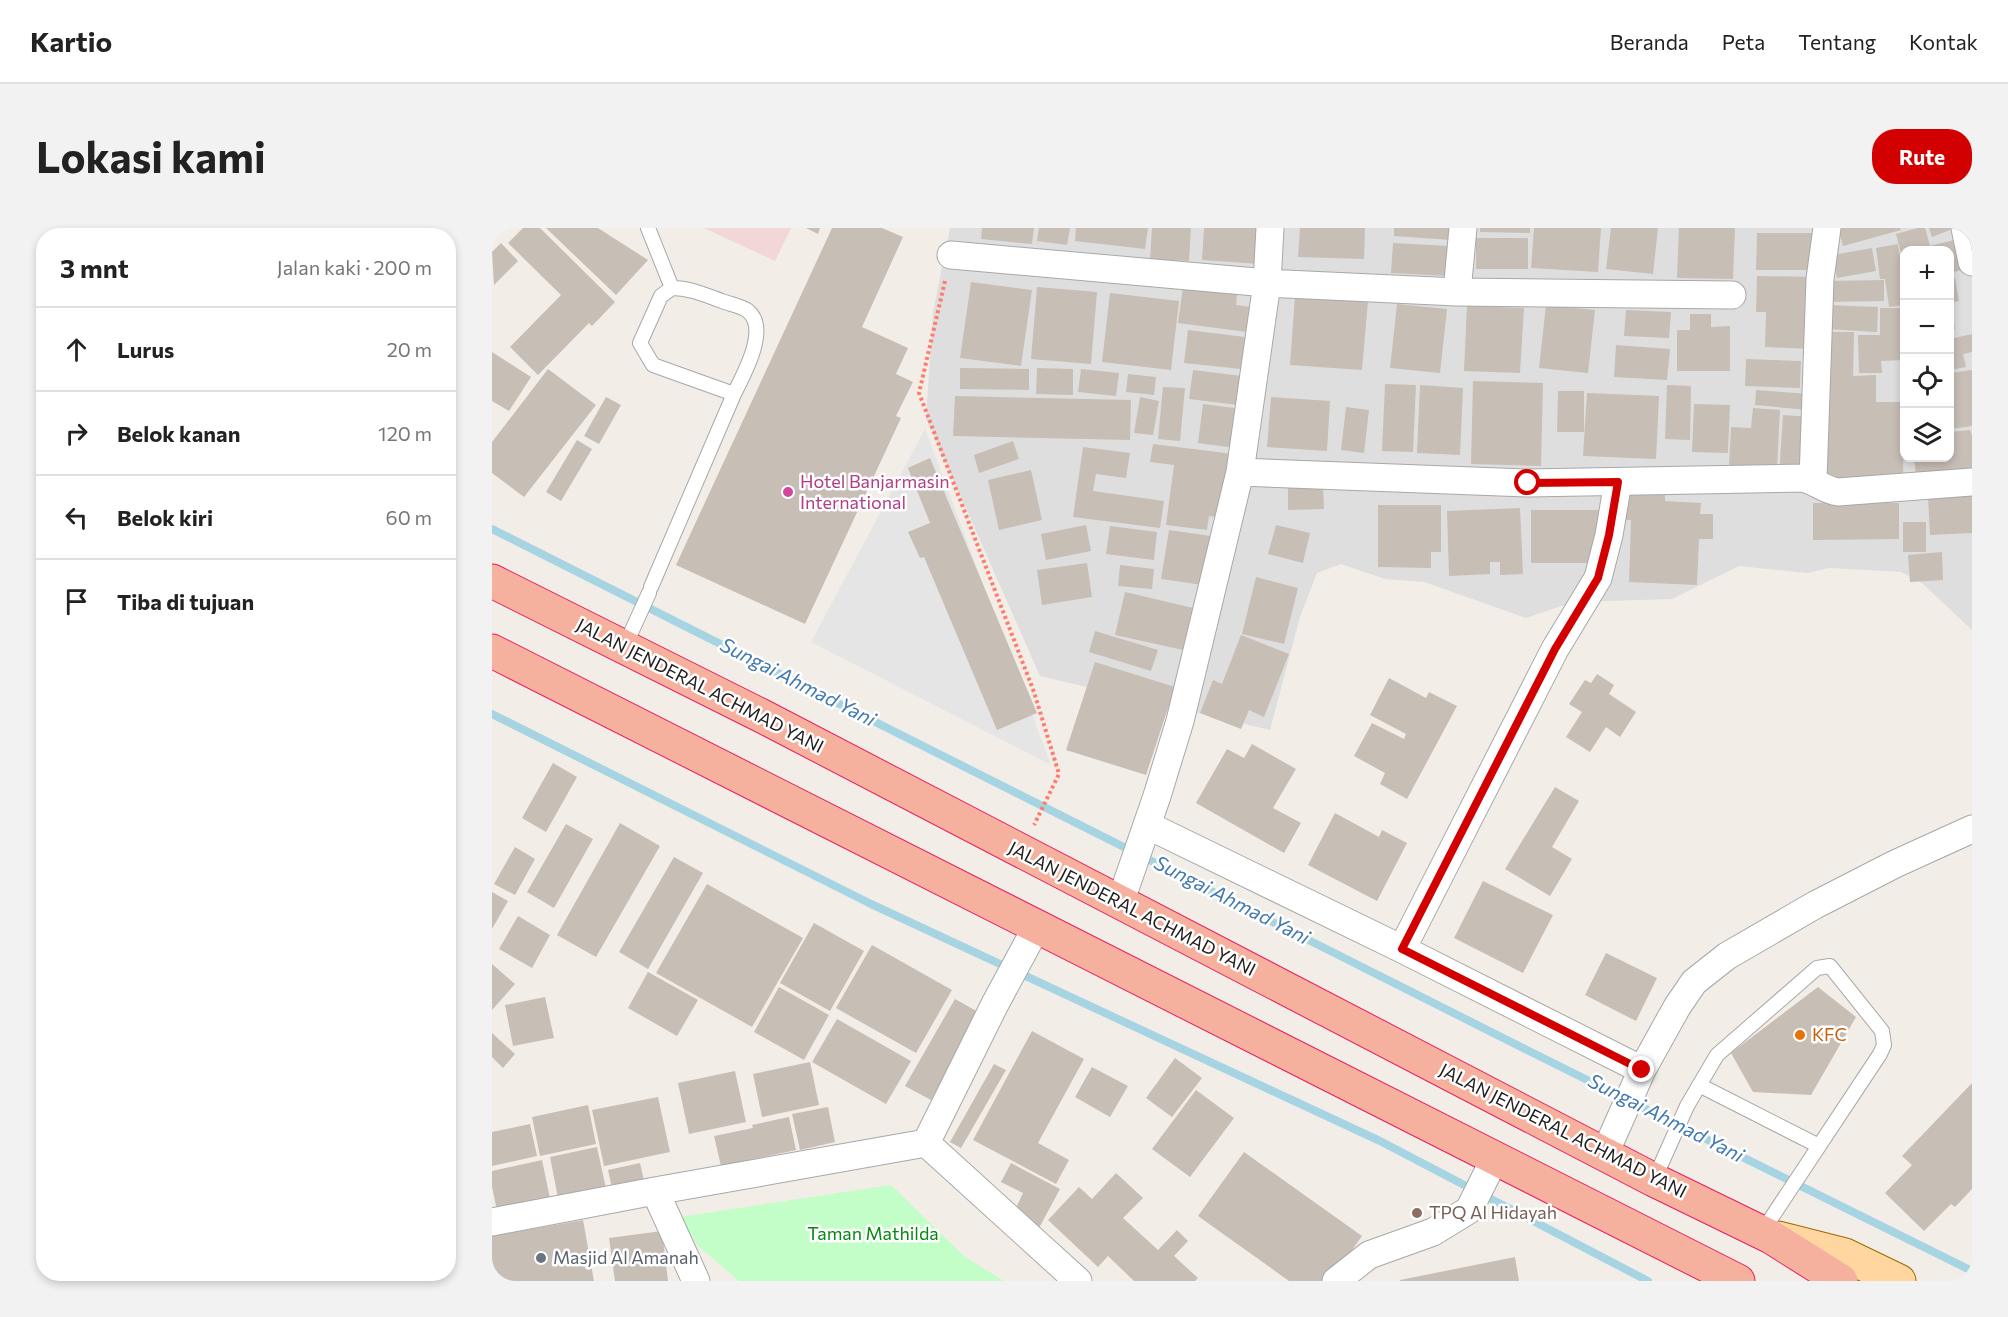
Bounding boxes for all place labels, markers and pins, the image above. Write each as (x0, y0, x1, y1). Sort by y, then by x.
place label: Hotel Banjarmasin International (800, 470, 950, 513)
marker: Hotel Banjarmasin International (781, 485, 795, 499)
place label: KFC (1812, 1023, 1847, 1045)
marker: KFC (1793, 1028, 1807, 1042)
place label: TPQ Al Hidayah (1429, 1201, 1557, 1223)
marker: TPQ Al Hidayah (1410, 1206, 1424, 1220)
place label: Masjid Al Amanah (553, 1246, 699, 1268)
marker: Masjid Al Amanah (534, 1251, 548, 1265)

